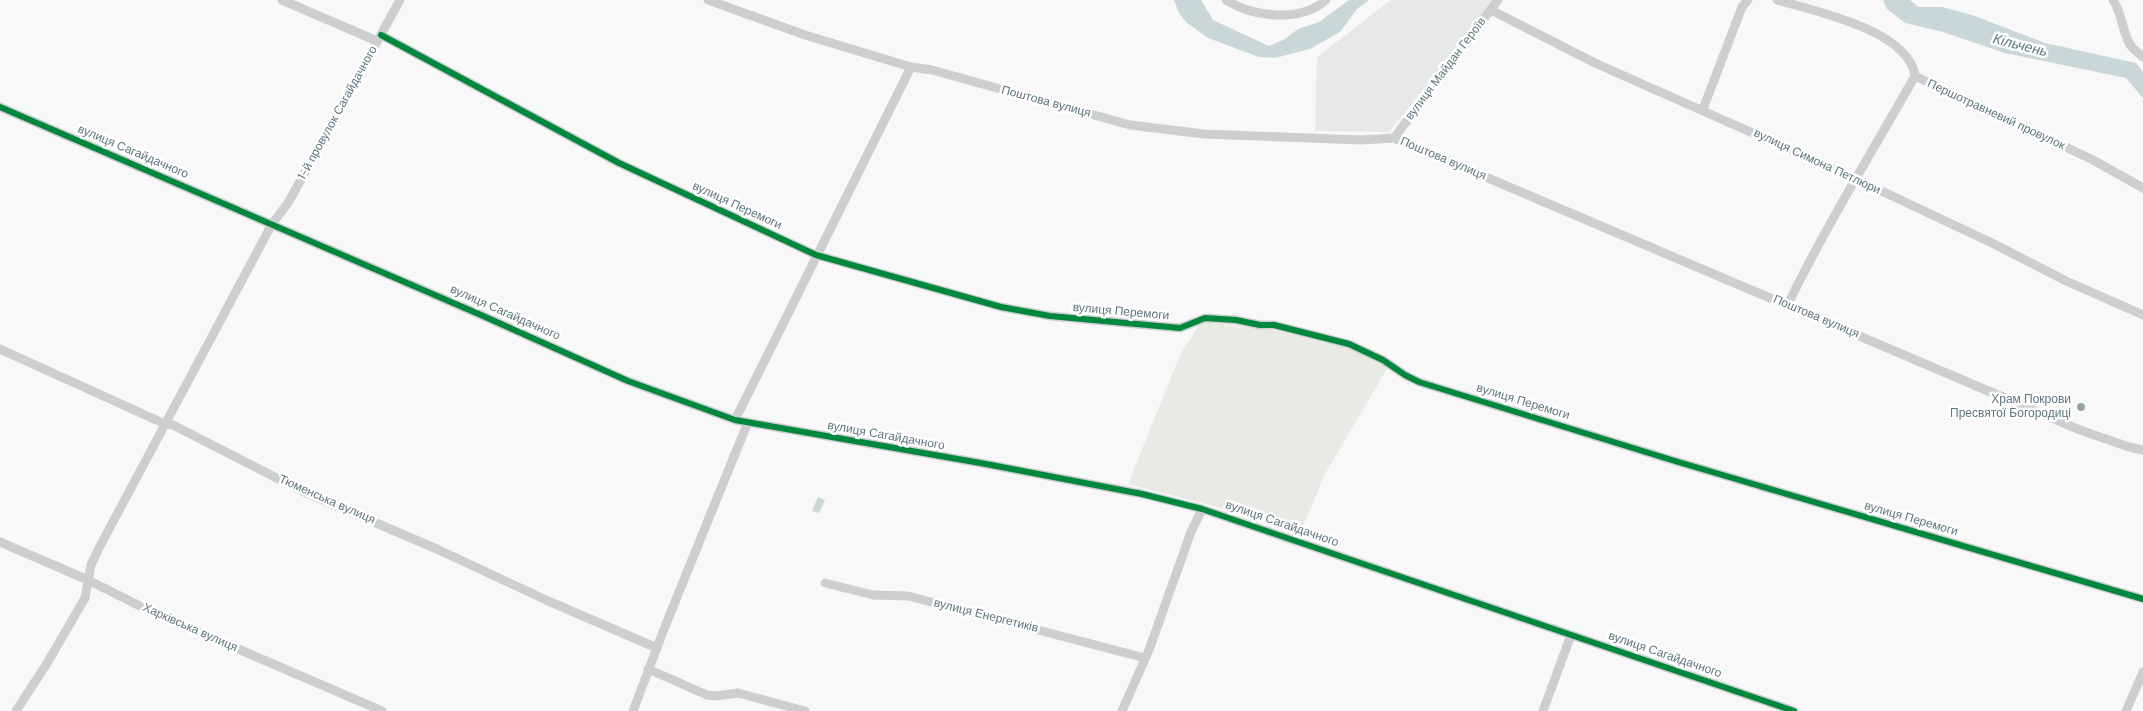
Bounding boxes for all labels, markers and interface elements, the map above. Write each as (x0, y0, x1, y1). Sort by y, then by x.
street label: вулиця Майдан Героїв (1403, 15, 1489, 123)
water label: Кільчень (1991, 31, 2049, 61)
street label: 1-й провулок Сагайдачного (295, 44, 381, 182)
street label: Першотравневий провулок (1925, 77, 2067, 153)
street label: Поштова вулиця (1000, 83, 1092, 121)
street label: вулиця Сагайдачного (75, 122, 191, 182)
street label: вулиця Симона Петлюри (1751, 126, 1883, 198)
street label: Поштова вулиця (1398, 134, 1488, 184)
street label: вулиця Перемоги (690, 179, 784, 233)
street label: вулиця Сагайдачного (448, 282, 562, 344)
street label: Поштова вулиця (1771, 292, 1861, 342)
street label: вулиця Перемоги (1072, 301, 1170, 323)
street label: вулиця Перемоги (1475, 381, 1571, 423)
place label: Храм Покрови Пресвятої Богородиці (1950, 393, 2071, 421)
marker: Храм Покрови Пресвятої Богородиці (2075, 401, 2087, 413)
street label: вулиця Сагайдачного (826, 419, 946, 453)
street label: Тюменська вулиця (277, 472, 377, 528)
street label: вулиця Сагайдачного (1223, 498, 1341, 550)
street label: вулиця Перемоги (1863, 499, 1959, 539)
street label: вулиця Енергетиків (932, 596, 1040, 636)
street label: Харківська вулиця (140, 601, 240, 655)
street label: вулиця Сагайдачного (1606, 629, 1724, 681)

